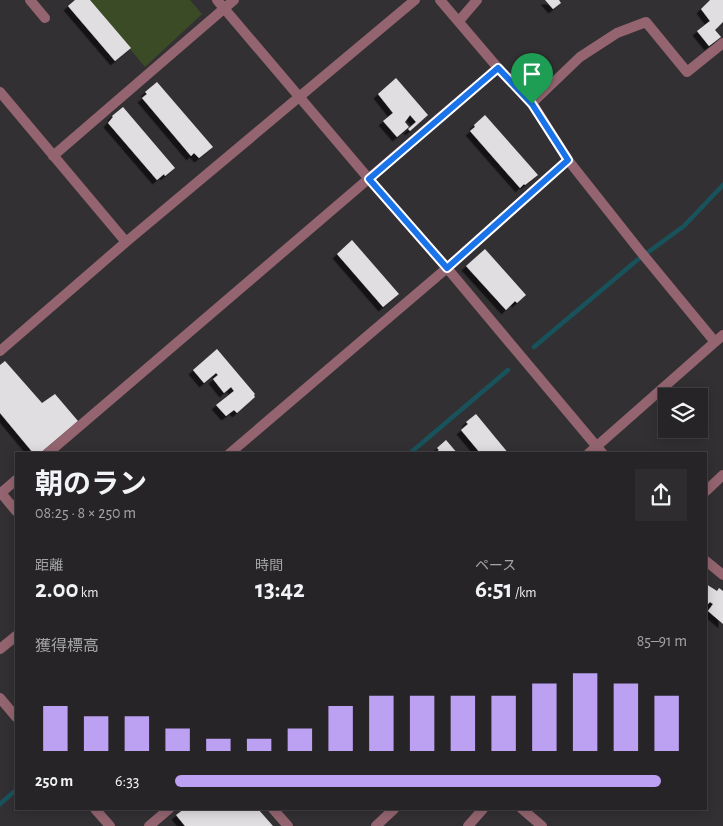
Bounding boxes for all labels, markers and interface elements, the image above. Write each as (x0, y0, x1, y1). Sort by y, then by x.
pin (511, 53, 553, 104)
icon: arrive (518, 60, 546, 88)
map controls (658, 388, 708, 438)
button: layers (658, 388, 708, 438)
button: share (635, 469, 687, 521)
text: 朝のラン (35, 471, 147, 499)
text: 08:25 · 8 × 250 m (35, 505, 136, 521)
text: 距離 (35, 559, 63, 573)
text: 時間 (255, 559, 283, 573)
text: ペース (475, 559, 516, 573)
text: 2.00 (35, 577, 79, 602)
text: 13:42 (255, 577, 305, 602)
text: 6:51 (475, 577, 513, 602)
text: km (79, 586, 98, 600)
text: /km (513, 586, 537, 600)
text: 85–91 m (637, 633, 687, 649)
text: 獲得標高 (35, 638, 99, 654)
text: 250 m (35, 773, 73, 789)
text: 6:33 (115, 773, 139, 789)

